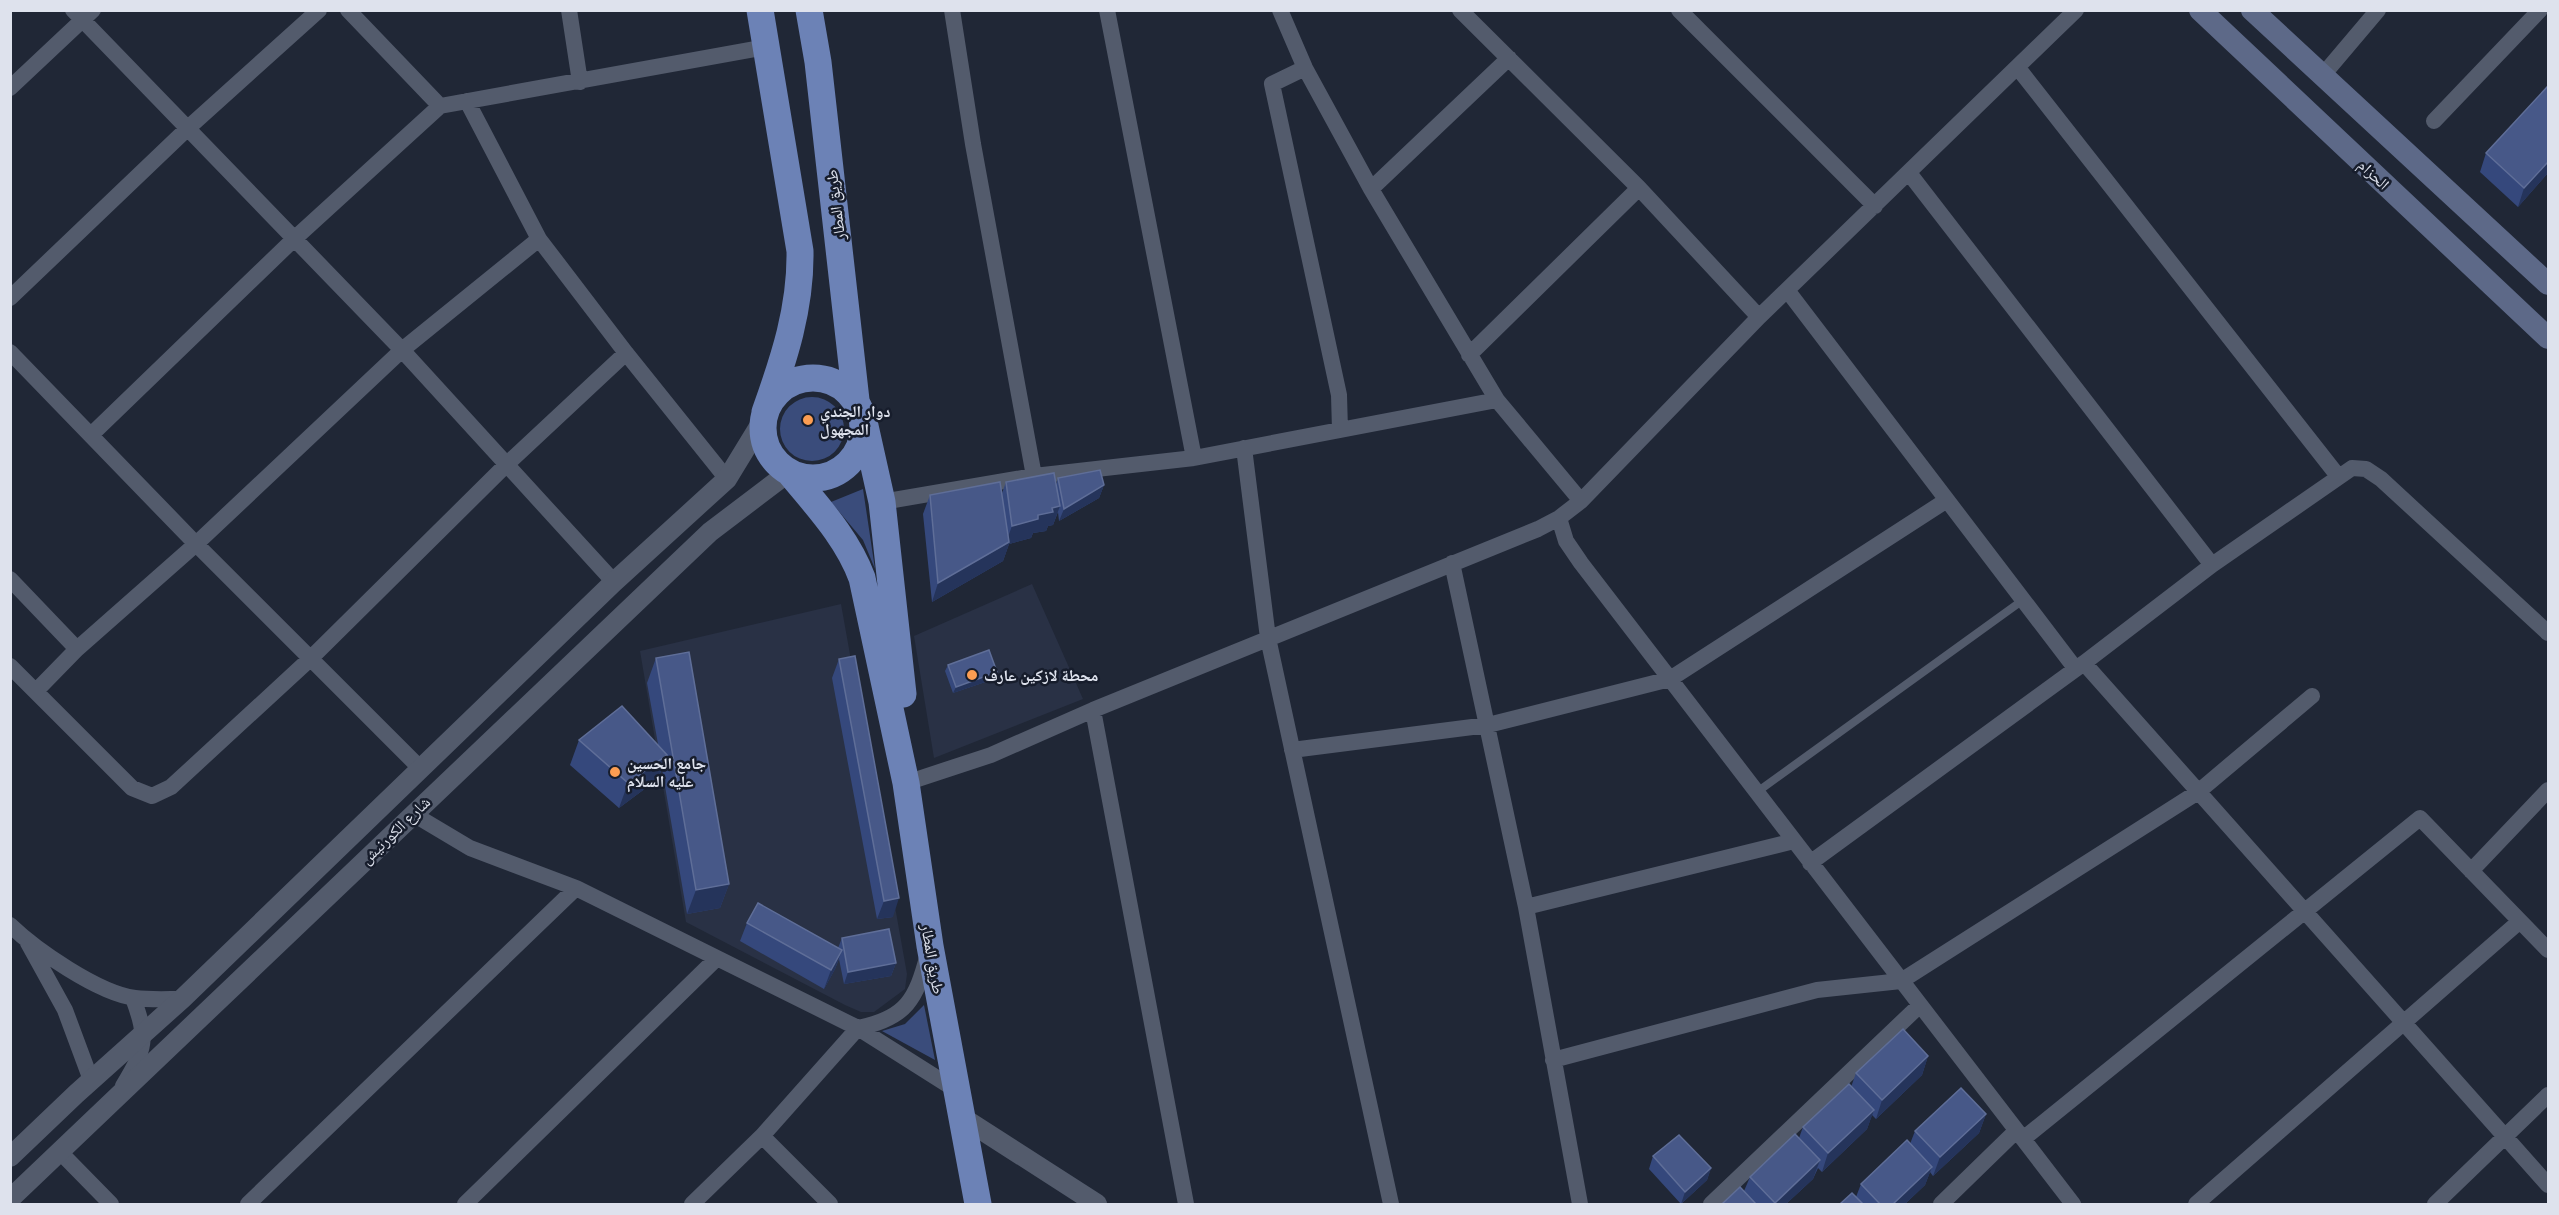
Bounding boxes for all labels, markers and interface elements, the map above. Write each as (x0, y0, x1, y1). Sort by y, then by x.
street label: الحزام (2353, 154, 2394, 194)
street label: طريق المطار (821, 168, 850, 242)
place label: دوار الجندي المجهول (820, 401, 891, 439)
marker: دوار الجندي المجهول (801, 413, 815, 427)
place label: محطة لازكين عارف (984, 665, 1098, 685)
marker: محطة لازكين عارف (965, 668, 979, 682)
place label: جامع الحسين عليه السلام (627, 753, 706, 793)
marker: جامع الحسين عليه السلام (608, 765, 622, 779)
street label: شارع الكورنيش (356, 792, 435, 869)
street label: طريق المطار (916, 921, 949, 996)

